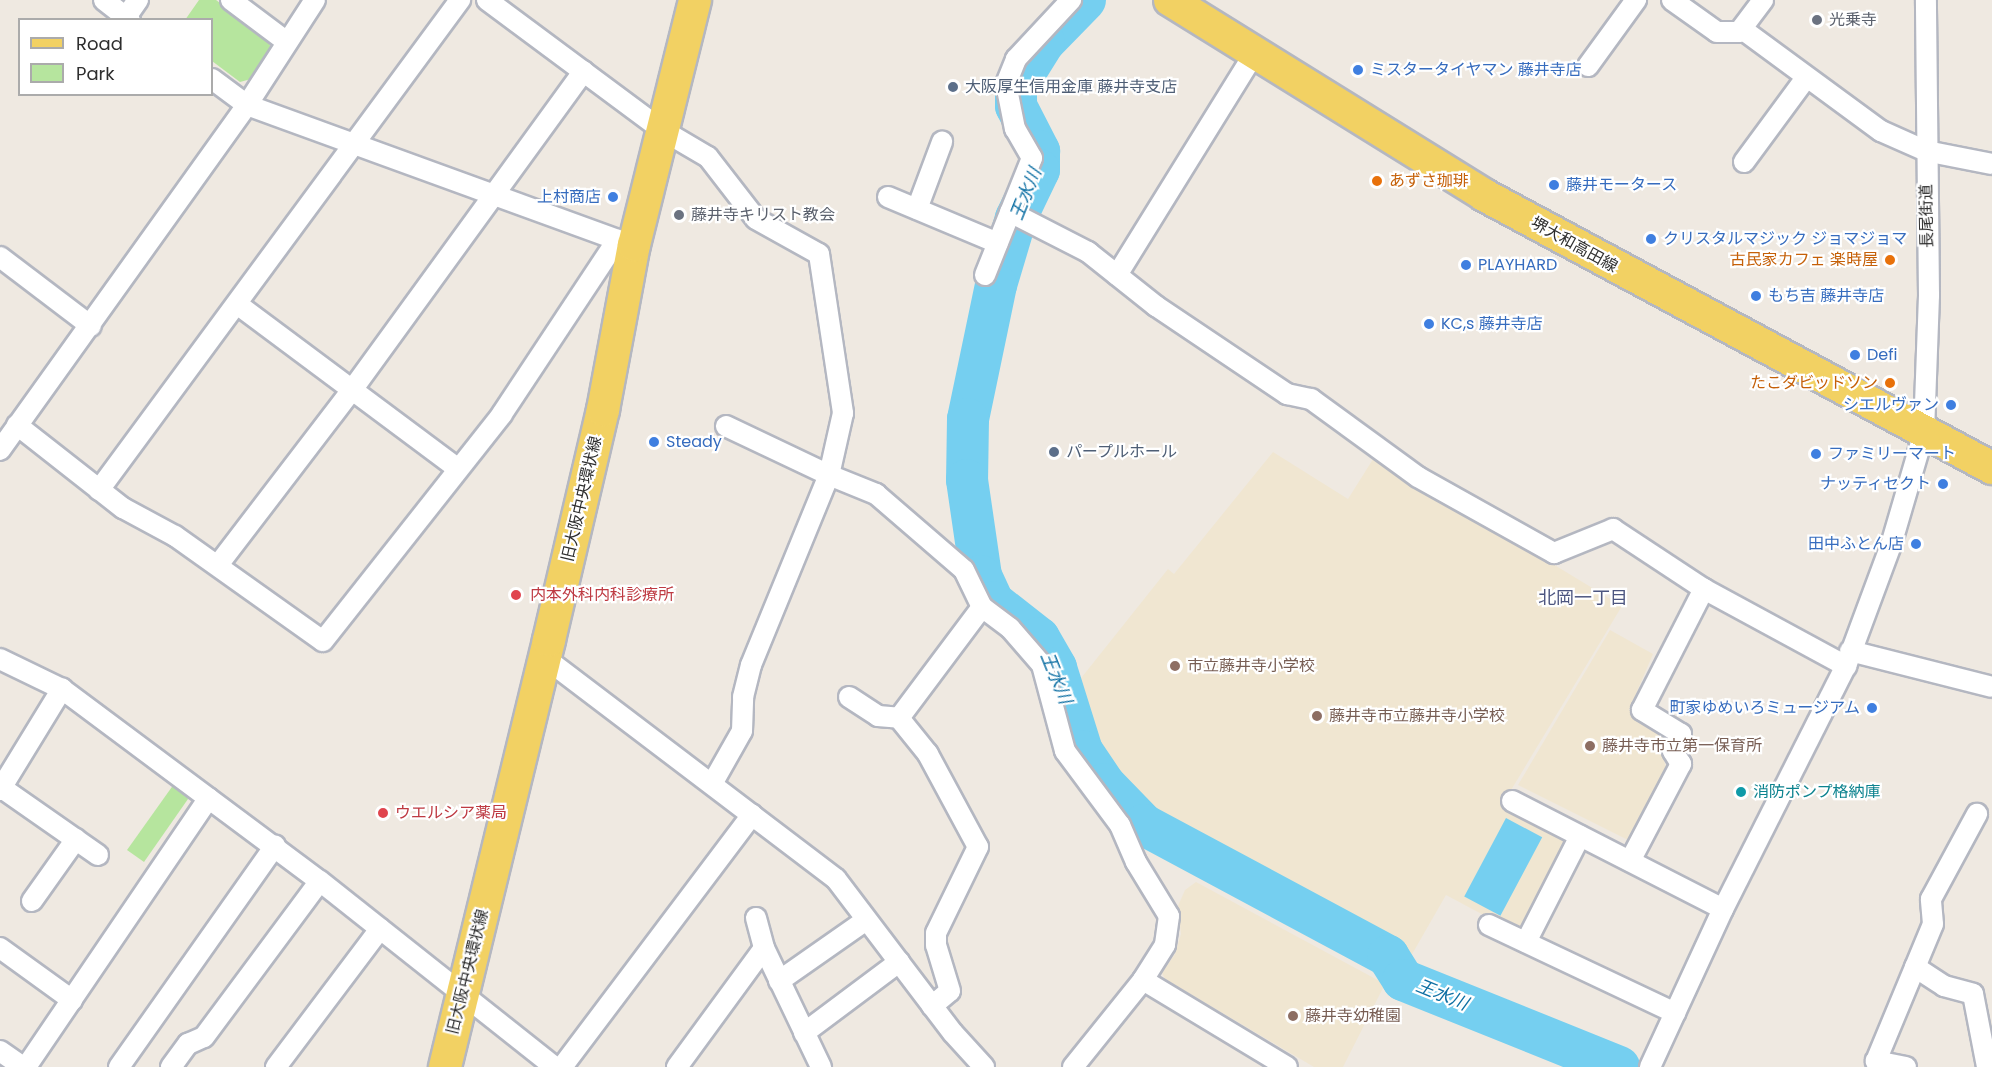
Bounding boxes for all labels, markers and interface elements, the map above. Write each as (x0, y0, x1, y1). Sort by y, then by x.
place label: 光乗寺 (1829, 10, 1877, 30)
marker: 光乗寺 (1810, 13, 1824, 27)
legend (18, 18, 213, 96)
text: Road (76, 31, 123, 56)
place label: ミスタータイヤマン 藤井寺店 (1370, 60, 1582, 80)
text: Park (76, 61, 115, 86)
marker: ミスタータイヤマン 藤井寺店 (1351, 63, 1365, 77)
place label: 大阪厚生信用金庫 藤井寺支店 (965, 77, 1177, 97)
marker: 大阪厚生信用金庫 藤井寺支店 (946, 80, 960, 94)
water label: 王水川 (1006, 165, 1046, 223)
place label: あずさ珈琲 (1389, 171, 1469, 191)
marker: あずさ珈琲 (1370, 174, 1384, 188)
place label: 藤井モータース (1566, 175, 1678, 195)
marker: 藤井モータース (1547, 178, 1561, 192)
street label: 長尾街道 (1917, 184, 1937, 248)
place label: 上村商店 (537, 187, 601, 207)
marker: 上村商店 (606, 190, 620, 204)
place label: 藤井寺キリスト教会 (691, 205, 835, 225)
marker: 藤井寺キリスト教会 (672, 208, 686, 222)
street label: 堺大和高田線 (1527, 213, 1621, 277)
place label: クリスタルマジック ジョマジョマ (1663, 229, 1907, 249)
marker: クリスタルマジック ジョマジョマ (1644, 232, 1658, 246)
place label: 古民家カフェ 楽時屋 (1730, 250, 1878, 270)
marker: 古民家カフェ 楽時屋 (1883, 253, 1897, 267)
place label: PLAYHARD (1478, 255, 1557, 275)
marker: PLAYHARD (1459, 258, 1473, 272)
place label: もち吉 藤井寺店 (1768, 286, 1884, 306)
marker: もち吉 藤井寺店 (1749, 289, 1763, 303)
place label: KC,s 藤井寺店 (1441, 314, 1543, 334)
marker: KC,s 藤井寺店 (1422, 317, 1436, 331)
place label: Defi (1867, 345, 1897, 365)
marker: Defi (1848, 348, 1862, 362)
place label: たこダビッドソン (1750, 373, 1878, 393)
marker: たこダビッドソン (1883, 376, 1897, 390)
place label: シエルヴァン (1843, 395, 1939, 415)
marker: シエルヴァン (1944, 398, 1958, 412)
place label: Steady (666, 432, 722, 452)
street label: 旧大阪中央環状線 (558, 434, 606, 564)
marker: Steady (647, 435, 661, 449)
place label: パープルホール (1066, 442, 1178, 462)
place label: ファミリーマート (1828, 444, 1956, 464)
marker: パープルホール (1047, 445, 1061, 459)
marker: ファミリーマート (1809, 447, 1823, 461)
place label: ナッティセクト (1819, 474, 1931, 494)
marker: ナッティセクト (1936, 477, 1950, 491)
place label: 田中ふとん店 (1808, 534, 1904, 554)
marker: 田中ふとん店 (1909, 537, 1923, 551)
place label: 内本外科内科診療所 (530, 585, 674, 605)
marker: 内本外科内科診療所 (507, 586, 525, 604)
district label: 北岡一丁目 (1538, 587, 1628, 609)
water label: 王水川 (1036, 649, 1076, 707)
place label: 市立藤井寺小学校 (1187, 656, 1315, 676)
marker: 市立藤井寺小学校 (1168, 659, 1182, 673)
place label: 町家ゆめいろミュージアム (1668, 698, 1860, 718)
marker: 町家ゆめいろミュージアム (1865, 701, 1879, 715)
place label: 藤井寺市立藤井寺小学校 (1329, 706, 1505, 726)
marker: 藤井寺市立藤井寺小学校 (1310, 709, 1324, 723)
place label: 藤井寺市立第一保育所 (1602, 736, 1762, 756)
marker: 藤井寺市立第一保育所 (1583, 739, 1597, 753)
place label: 消防ポンプ格納庫 (1753, 782, 1881, 802)
marker: 消防ポンプ格納庫 (1734, 785, 1748, 799)
place label: ウエルシア薬局 (395, 803, 507, 823)
marker: ウエルシア薬局 (376, 806, 390, 820)
street label: 旧大阪中央環状線 (443, 908, 493, 1036)
water label: 王水川 (1413, 975, 1471, 1015)
place label: 藤井寺幼稚園 (1305, 1006, 1401, 1026)
marker: 藤井寺幼稚園 (1286, 1009, 1300, 1023)

